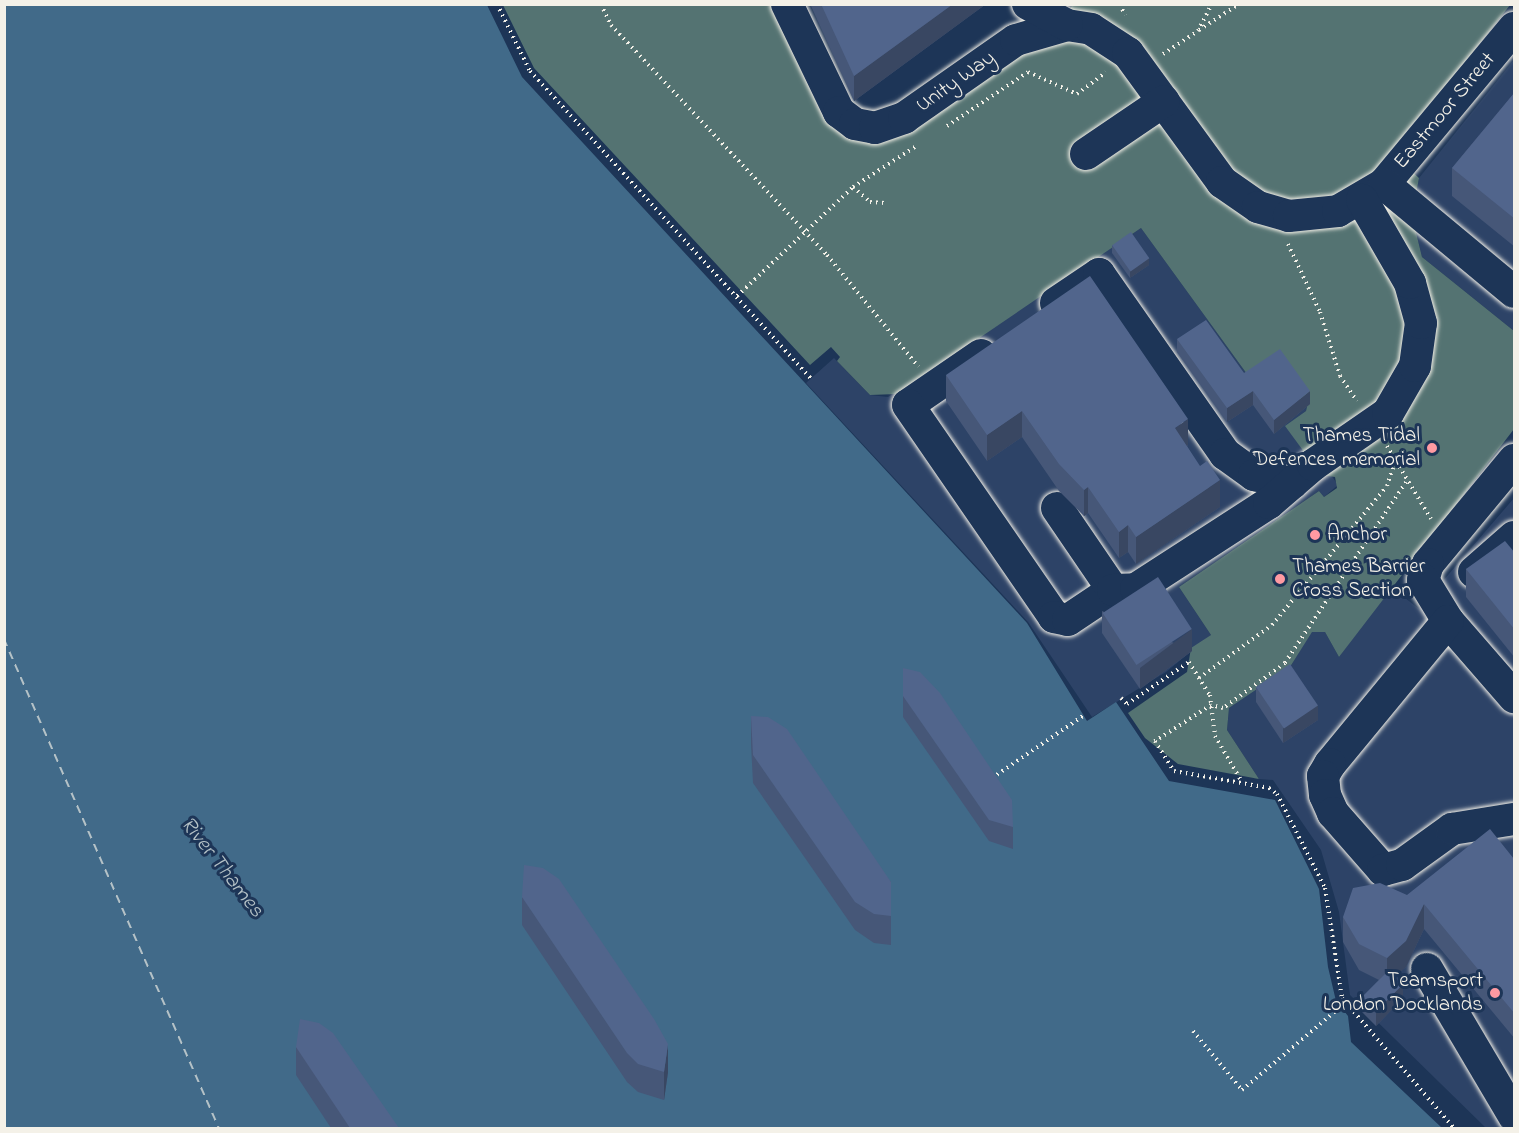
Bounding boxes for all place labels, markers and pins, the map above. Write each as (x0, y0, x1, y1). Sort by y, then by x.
place label: Thames Tidal Defences memorial (1253, 423, 1420, 473)
marker: Thames Tidal Defences memorial (1425, 441, 1439, 455)
place label: Anchor (1327, 522, 1387, 548)
marker: Anchor (1308, 528, 1322, 542)
place label: Thames Barrier Cross Section (1292, 554, 1425, 604)
marker: Thames Barrier Cross Section (1273, 572, 1287, 586)
place label: Teamsport London Docklands (1323, 968, 1483, 1018)
marker: Teamsport London Docklands (1488, 986, 1502, 1000)

